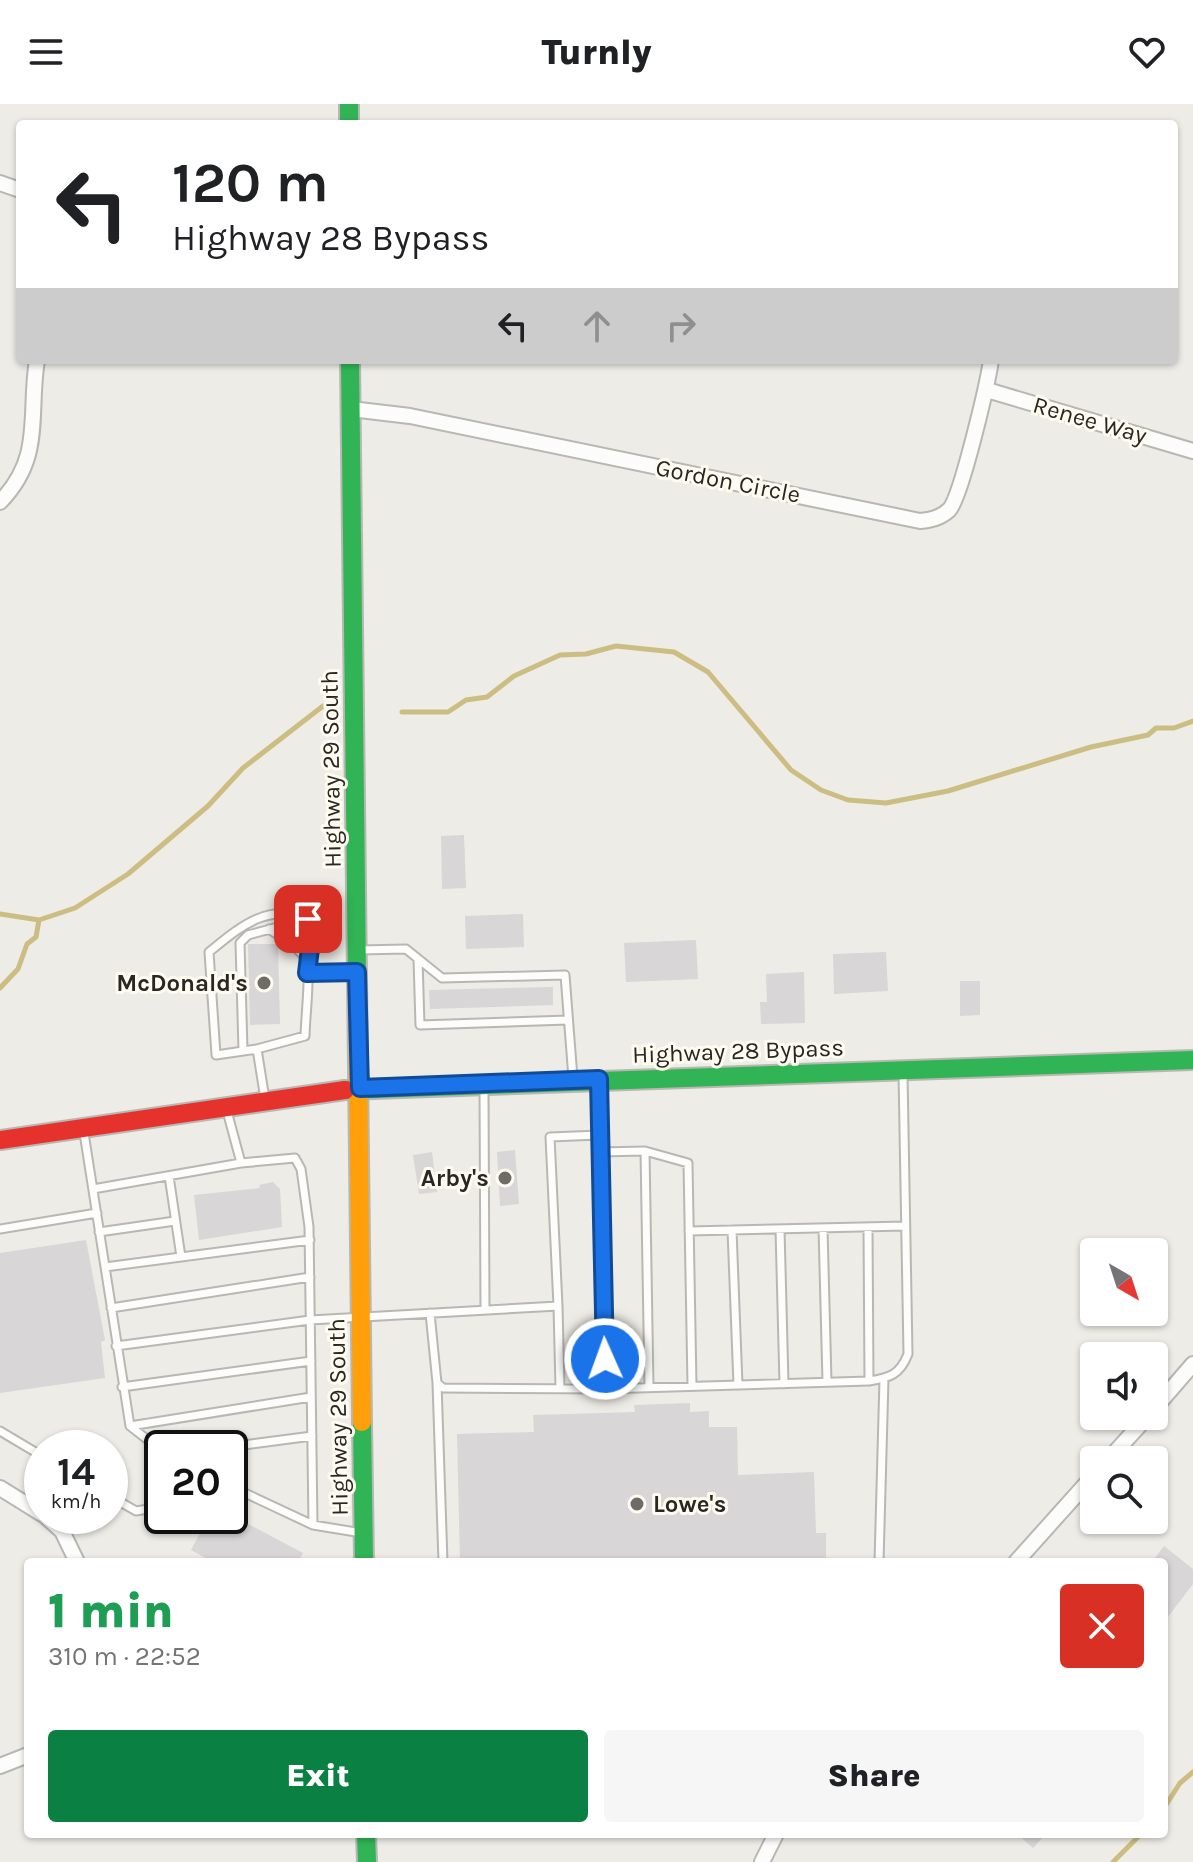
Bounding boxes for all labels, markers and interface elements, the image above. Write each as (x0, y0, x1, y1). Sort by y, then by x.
icon: menu (24, 30, 68, 74)
icon: heart (1125, 30, 1169, 74)
text: Turnly (541, 31, 652, 73)
text: 120 m (172, 150, 329, 215)
icon: left (40, 152, 144, 256)
text: Highway 28 Bypass (172, 217, 489, 259)
icon: left (491, 304, 535, 348)
icon: ahead (575, 304, 619, 348)
icon: right (659, 304, 703, 348)
street label: Renee Way (1030, 390, 1150, 450)
street label: Gordon Circle (653, 453, 803, 509)
street label: Highway 29 South (315, 670, 347, 868)
pin (274, 885, 342, 953)
icon: arrive (286, 897, 330, 941)
place label: McDonald's (116, 969, 248, 997)
marker: McDonald's (255, 974, 273, 992)
street label: Highway 28 Bypass (632, 1033, 844, 1069)
place label: Arby's (421, 1164, 489, 1192)
marker: Arby's (496, 1169, 514, 1187)
north arrow (1080, 1238, 1168, 1326)
map controls (1080, 1238, 1168, 1534)
position arrow (563, 1317, 647, 1401)
street label: Highway 29 South (322, 1318, 354, 1516)
button: sound (1080, 1342, 1168, 1430)
speed limit sign: 20 (144, 1430, 248, 1534)
button: search (1080, 1446, 1168, 1534)
text: 14 (57, 1448, 95, 1495)
text: km/h (51, 1490, 101, 1513)
place label: Lowe's (653, 1490, 726, 1518)
marker: Lowe's (628, 1495, 646, 1513)
text: 1 min (48, 1583, 174, 1639)
button: close (1060, 1584, 1144, 1668)
text: 310 m · 22:52 (48, 1641, 201, 1672)
button: Exit (48, 1730, 588, 1822)
button: Share (604, 1730, 1144, 1822)

